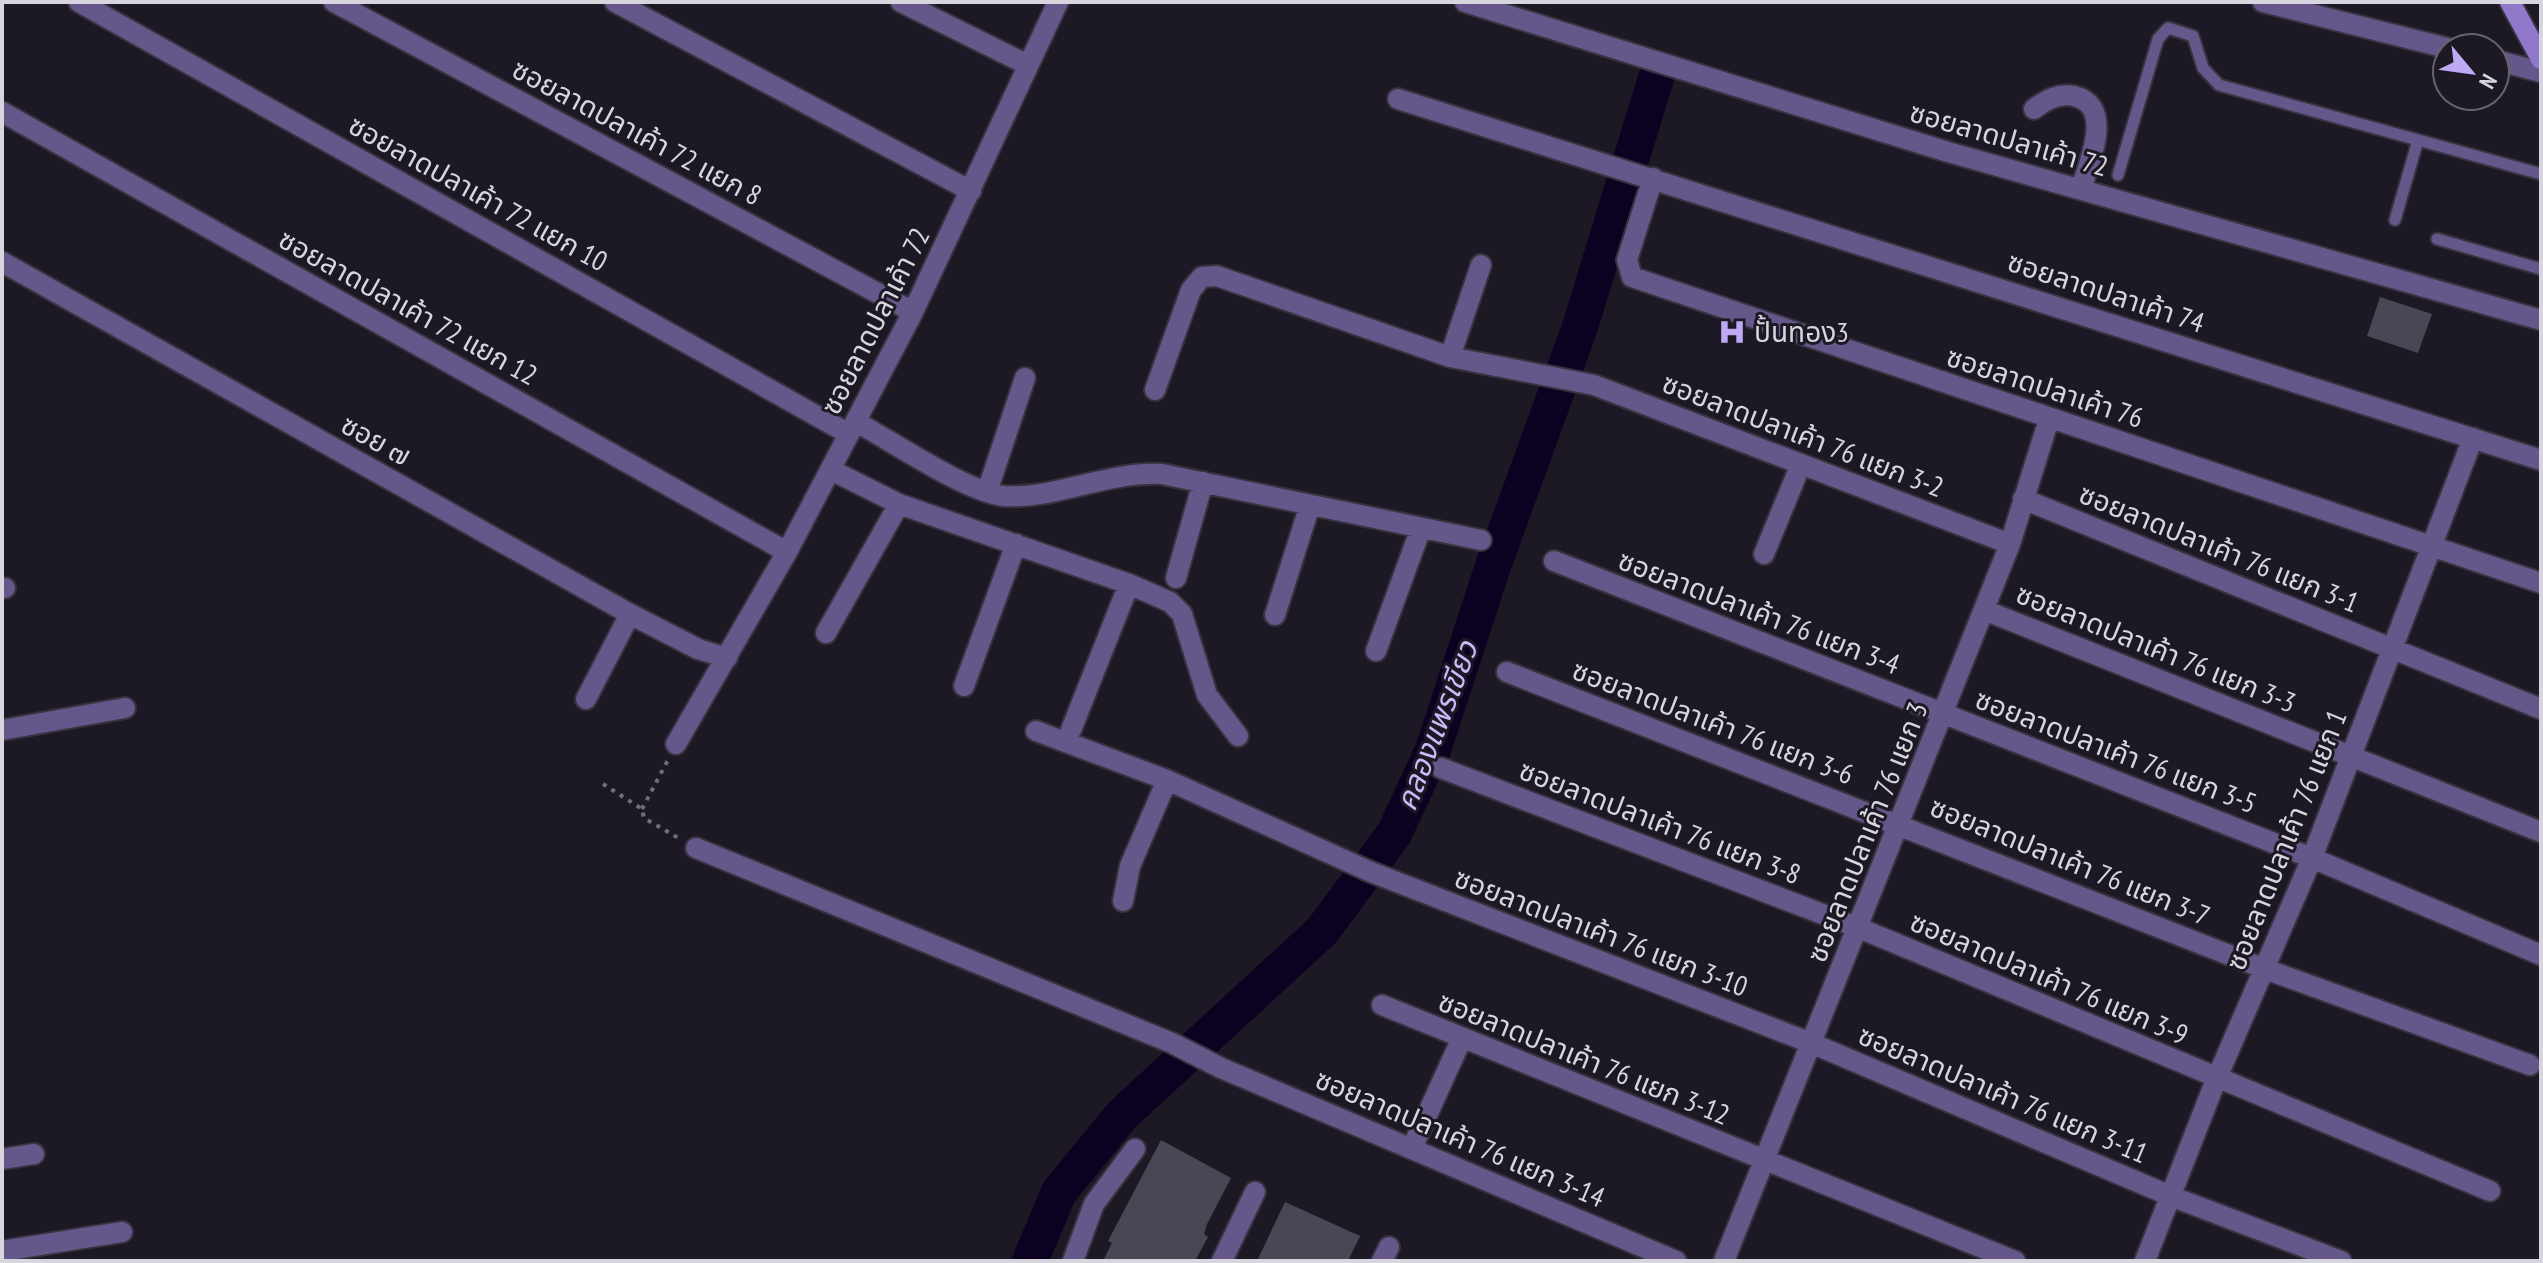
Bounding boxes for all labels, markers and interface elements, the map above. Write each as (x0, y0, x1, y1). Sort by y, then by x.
north arrow (2431, 32, 2511, 112)
street label: ซอยลาดปลาเค้า 72 แยก 8 (506, 50, 769, 213)
text: N (2473, 70, 2504, 94)
street label: ซอยลาดปลาเค้า 72 (1906, 93, 2113, 185)
street label: ซอยลาดปลาเค้า 72 แยก 10 (342, 106, 614, 279)
street label: ซอยลาดปลาเค้า 72 แยก 12 (272, 220, 544, 393)
street label: ซอยลาดปลาเค้า 72 (812, 221, 938, 420)
street label: ซอยลาดปลาเค้า 74 (2003, 242, 2210, 341)
place label: ปั้นทอง3 (1754, 313, 1849, 350)
hospital icon: ปั้นทอง3 (1717, 317, 1747, 347)
street label: ซอยลาดปลาเค้า 76 (1942, 337, 2148, 436)
street label: ซอยลาดปลาเค้า 76 แยก 3-2 (1657, 364, 1949, 505)
street label: ซอย ๗ (335, 405, 418, 474)
street label: ซอยลาดปลาเค้า 76 แยก 3-1 (2074, 474, 2365, 621)
street label: ซอยลาดปลาเค้า 76 แยก 3-4 (1613, 541, 1906, 682)
street label: ซอยลาดปลาเค้า 76 แยก 3-3 (2011, 574, 2302, 721)
water label: คลองแพรเขียว (1385, 634, 1486, 816)
street label: ซอยลาดปลาเค้า 76 แยก 3-6 (1567, 651, 1859, 792)
street label: ซอยลาดปลาเค้า 76 แยก 3-5 (1970, 680, 2262, 821)
street label: ซอยลาดปลาเค้า 76 แยก 3 (1797, 696, 1936, 968)
street label: ซอยลาดปลาเค้า 76 แยก 1 (2216, 704, 2355, 976)
street label: ซอยลาดปลาเค้า 76 แยก 3-8 (1514, 751, 1806, 892)
street label: ซอยลาดปลาเค้า 76 แยก 3-7 (1925, 787, 2216, 934)
street label: ซอยลาดปลาเค้า 76 แยก 3-10 (1449, 859, 1753, 1005)
street label: ซอยลาดปลาเค้า 76 แยก 3-9 (1905, 902, 2194, 1053)
street label: ซอยลาดปลาเค้า 76 แยก 3-12 (1433, 982, 1735, 1133)
street label: ซอยลาดปลาเค้า 76 แยก 3-11 (1853, 1016, 2154, 1171)
street label: ซอยลาดปลาเค้า 76 แยก 3-14 (1310, 1060, 1611, 1216)

